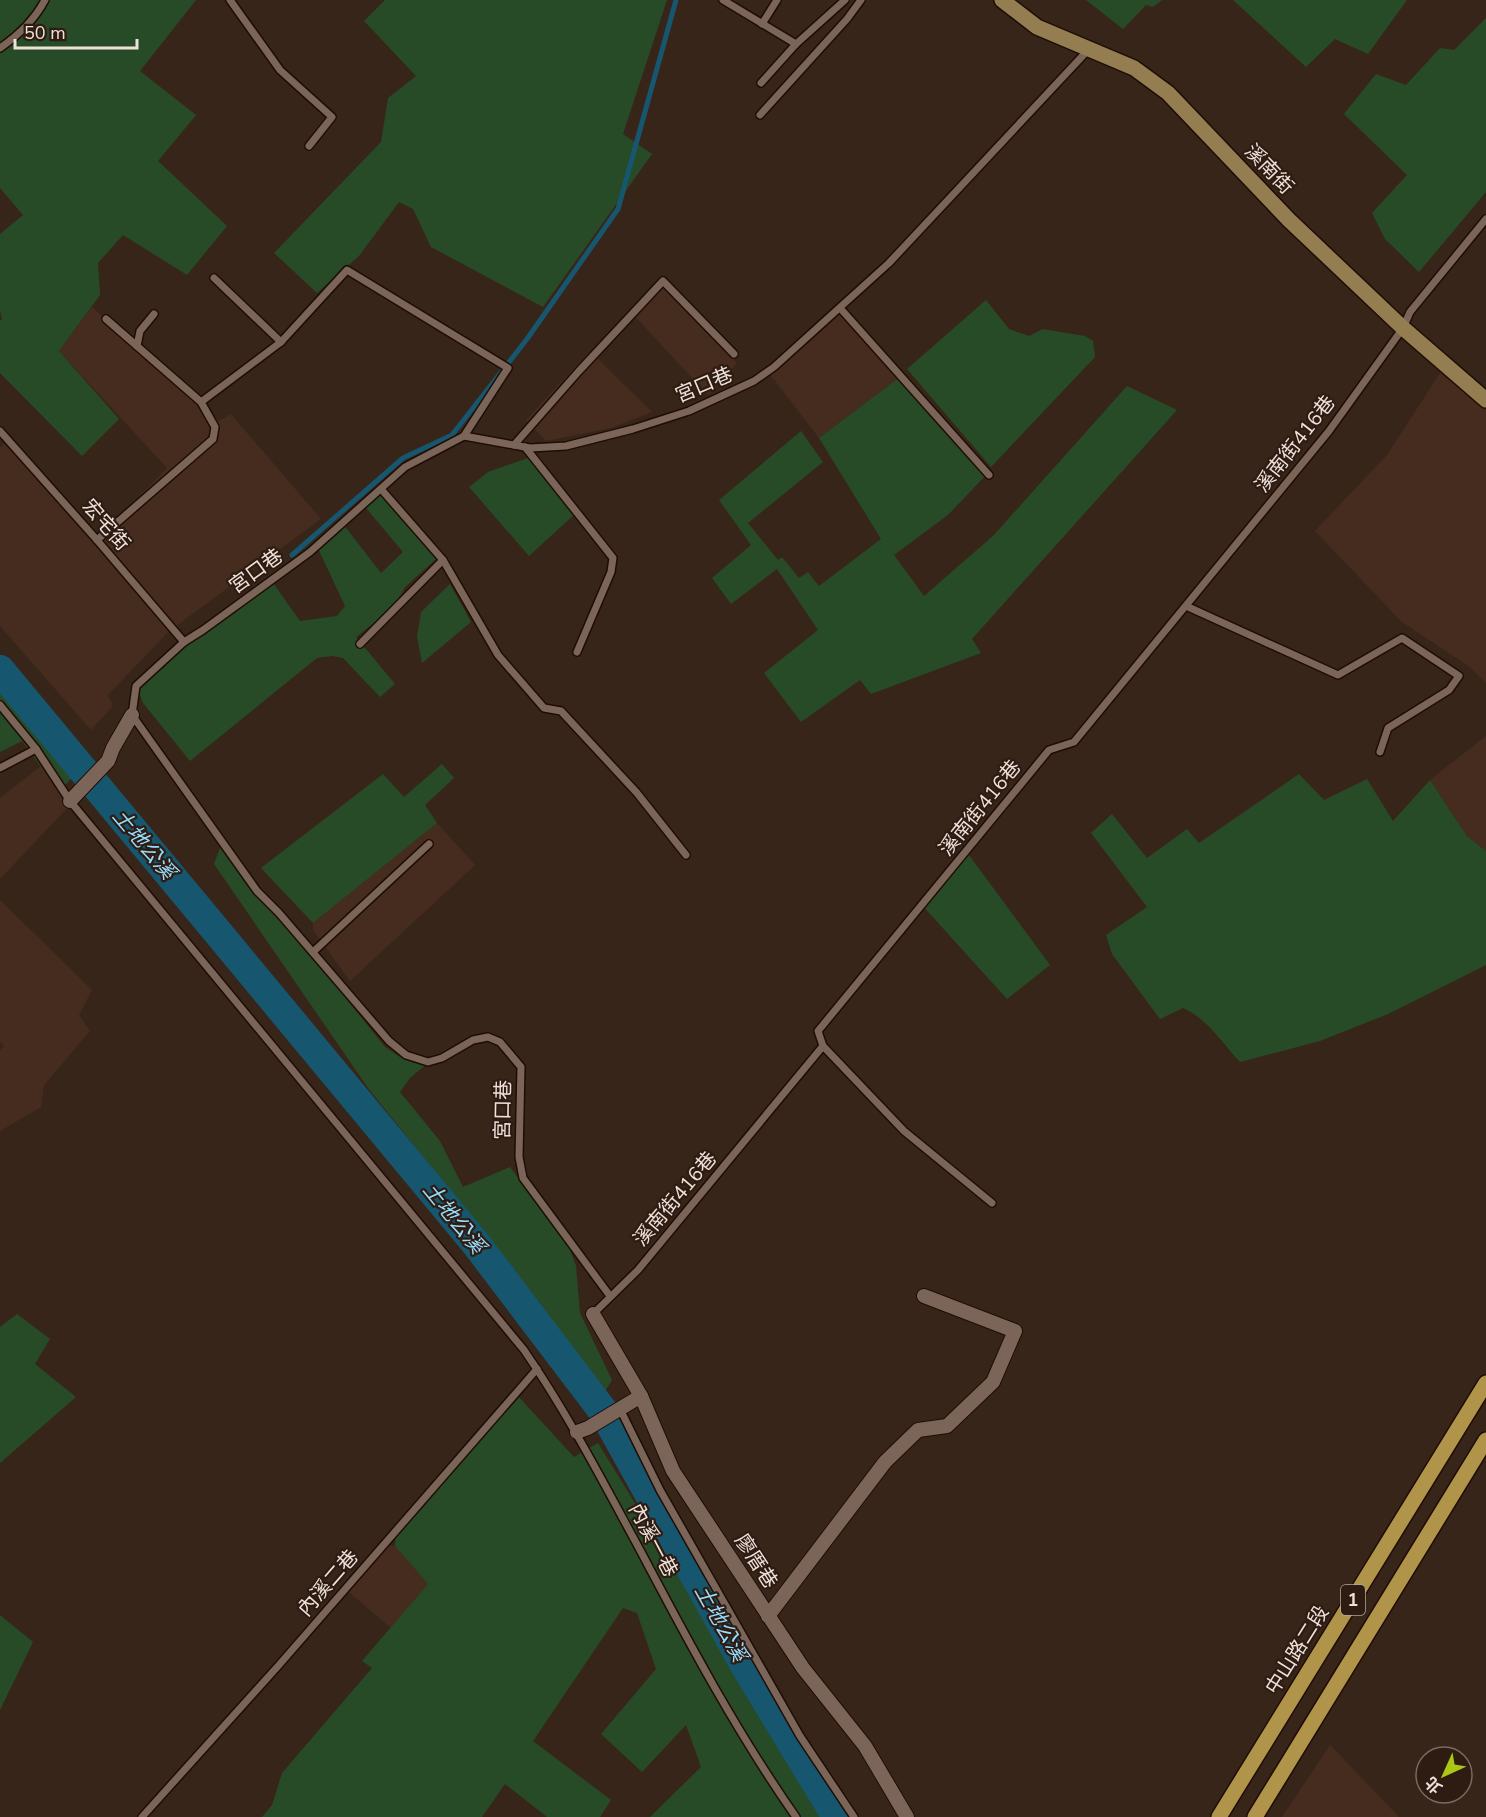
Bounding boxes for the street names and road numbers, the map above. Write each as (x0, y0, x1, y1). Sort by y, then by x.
street label: 溪南街 (1238, 138, 1300, 200)
street label: 宮口巷 (671, 361, 737, 409)
street label: 溪南街416巷 (1249, 390, 1341, 498)
street label: 宏宅街 (76, 494, 136, 556)
street label: 宮口巷 (224, 542, 288, 600)
street label: 溪南街416巷 (933, 754, 1027, 862)
street label: 宮口巷 (489, 1080, 517, 1140)
street label: 溪南街416巷 (627, 1146, 723, 1252)
street label: 內溪一巷 (622, 1498, 684, 1582)
street label: 廖厝巷 (728, 1528, 784, 1594)
street label: 內溪二巷 (292, 1544, 364, 1622)
road number: 1 (1341, 1585, 1365, 1615)
street label: 中山路二段 (1259, 1600, 1335, 1700)

